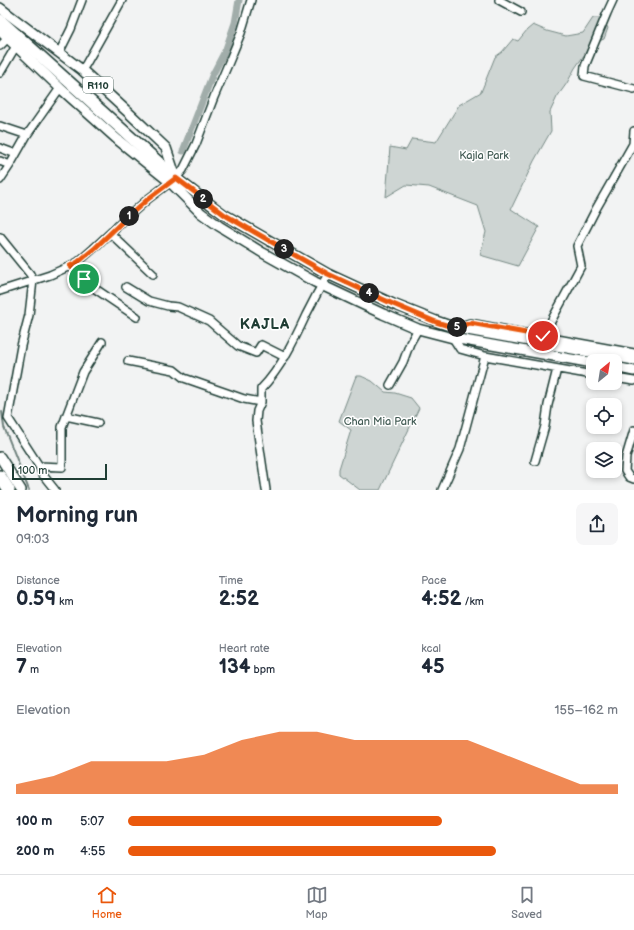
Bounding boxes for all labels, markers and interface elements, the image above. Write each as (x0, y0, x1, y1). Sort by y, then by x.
road number: R110 (83, 77, 113, 93)
park label: Kajla Park (459, 149, 509, 162)
pin: 2 (193, 189, 213, 209)
text: 2 (200, 192, 206, 205)
pin: 1 (119, 206, 139, 226)
text: 1 (127, 209, 131, 222)
pin: 3 (274, 239, 294, 259)
text: 3 (281, 242, 287, 255)
pin (67, 262, 101, 296)
icon: arrive (73, 268, 95, 290)
pin: 4 (359, 283, 379, 303)
text: 4 (366, 286, 372, 299)
district label: KAJLA (240, 315, 290, 334)
pin: 5 (447, 317, 467, 337)
pin (526, 319, 560, 353)
text: 5 (454, 320, 460, 333)
icon: check (532, 325, 554, 347)
north arrow (586, 354, 622, 390)
map controls (586, 354, 622, 478)
button: locate (586, 398, 622, 434)
park label: Chan Mia Park (344, 415, 417, 428)
button: layers (586, 442, 622, 478)
scale bar (12, 462, 107, 481)
text: 100 m (18, 464, 47, 477)
text: Morning run (16, 502, 138, 529)
button: share (576, 503, 618, 545)
text: 09:03 (16, 531, 49, 547)
text: Distance (16, 574, 60, 587)
text: Time (219, 574, 243, 587)
text: Pace (421, 574, 446, 587)
text: 0.59 (16, 587, 56, 611)
text: 2:52 (219, 587, 259, 611)
text: 4:52 (421, 587, 461, 611)
text: km (56, 595, 74, 608)
text: /km (461, 595, 484, 608)
text: Elevation (16, 642, 62, 655)
text: Heart rate (219, 642, 269, 655)
text: kcal (421, 642, 441, 655)
text: 7 (16, 655, 27, 679)
text: 134 (219, 655, 251, 679)
text: 45 (421, 655, 445, 679)
text: m (27, 663, 39, 676)
text: bpm (251, 663, 275, 676)
text: Elevation (16, 702, 70, 718)
text: 155–162 m (555, 702, 618, 718)
text: 100 m (16, 813, 52, 829)
text: 5:07 (80, 813, 104, 829)
text: 200 m (16, 843, 54, 859)
text: 4:55 (80, 843, 105, 859)
tab: Home (92, 884, 122, 921)
tab: Map (305, 884, 328, 921)
tab: Saved (511, 884, 542, 921)

